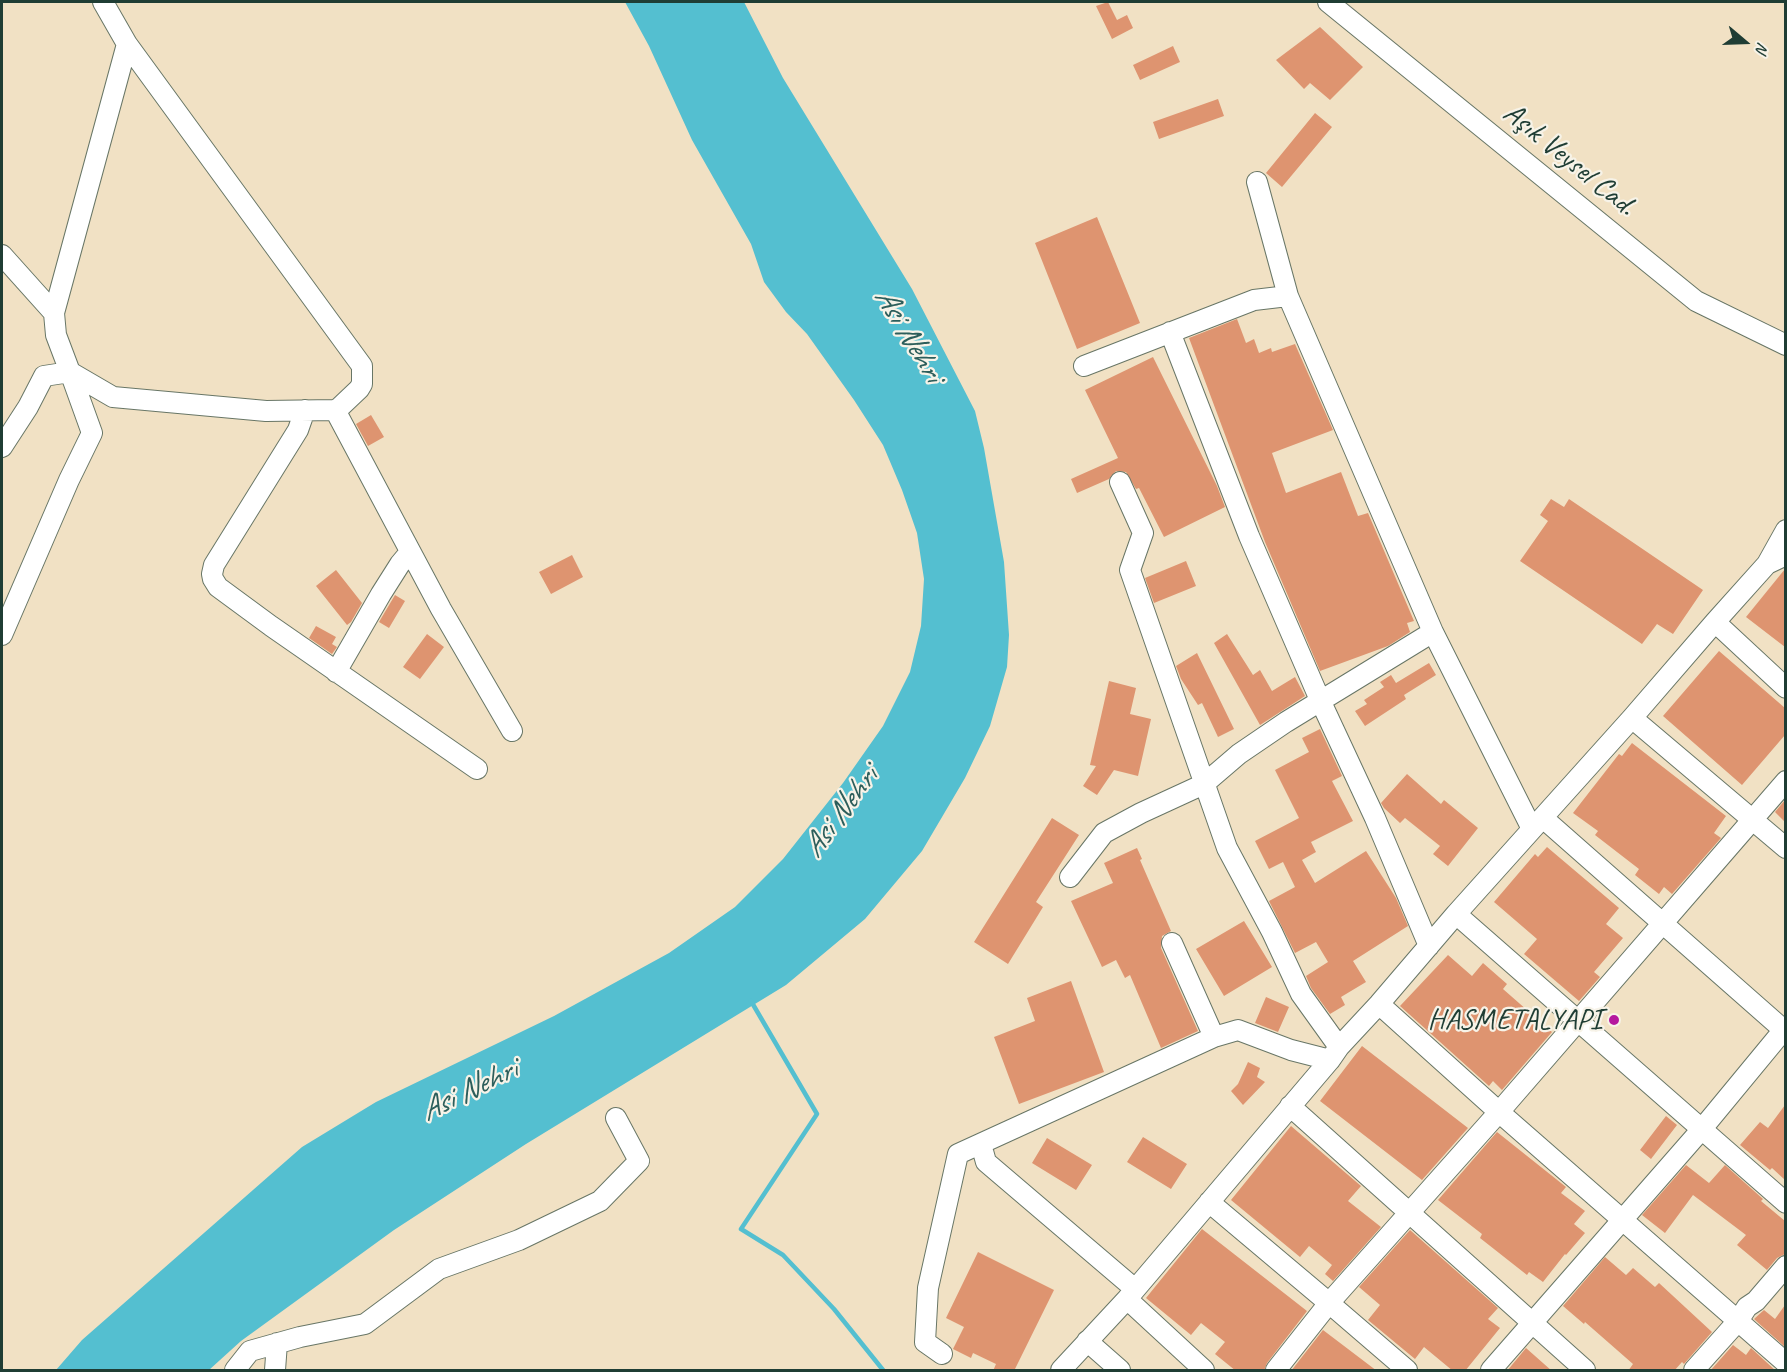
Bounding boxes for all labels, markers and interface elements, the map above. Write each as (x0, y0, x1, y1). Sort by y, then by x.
north arrow (1715, 12, 1775, 72)
text: N (1751, 40, 1773, 56)
street label: Aşık Veysel Cad. (1495, 96, 1643, 224)
water label: Asi Nehri (865, 281, 951, 389)
water label: Asi Nehri (795, 760, 887, 866)
place label: HASMETALYAPI (1428, 1002, 1602, 1038)
marker: HASMETALYAPI (1607, 1013, 1621, 1027)
water label: Asi Nehri (414, 1051, 524, 1131)

